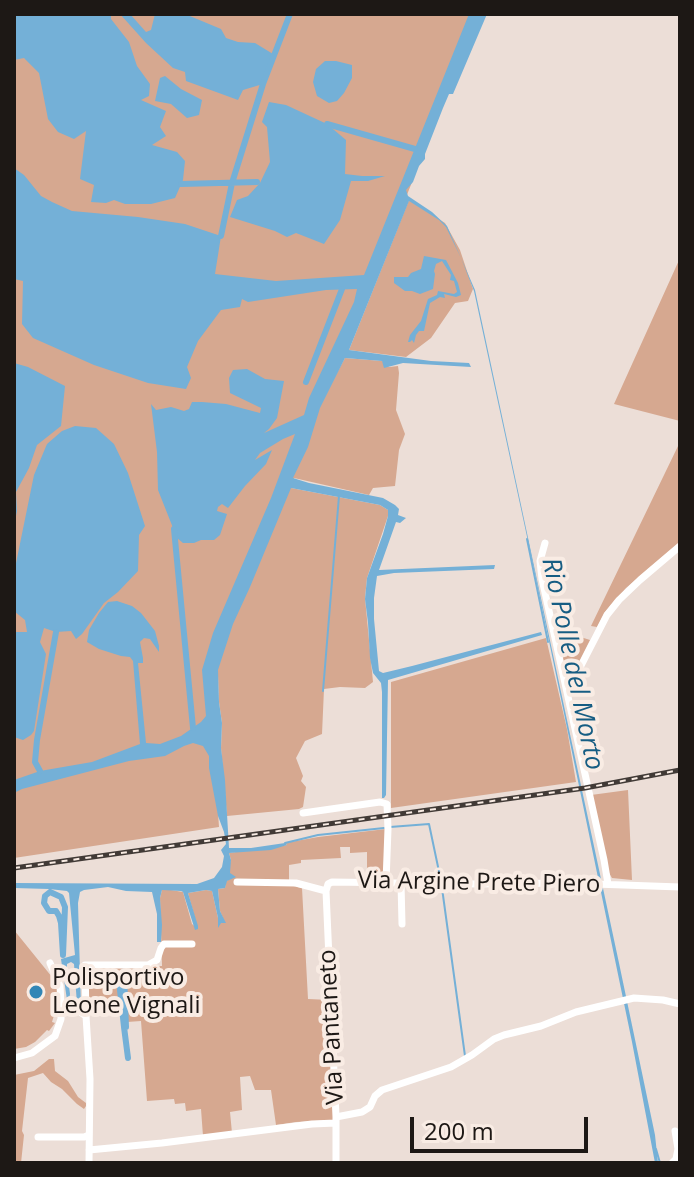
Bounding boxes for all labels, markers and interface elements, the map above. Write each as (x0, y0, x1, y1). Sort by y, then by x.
water label: Rio Polle del Morto (534, 555, 610, 773)
street label: Via Argine Prete Piero (357, 866, 601, 900)
street label: Via Pantaneto (314, 949, 350, 1105)
place label: Polisportivo Leone Vignali (52, 964, 200, 1020)
marker: Polisportivo Leone Vignali (27, 983, 45, 1001)
scale bar (414, 1101, 592, 1151)
text: 200 m (424, 1114, 494, 1147)

